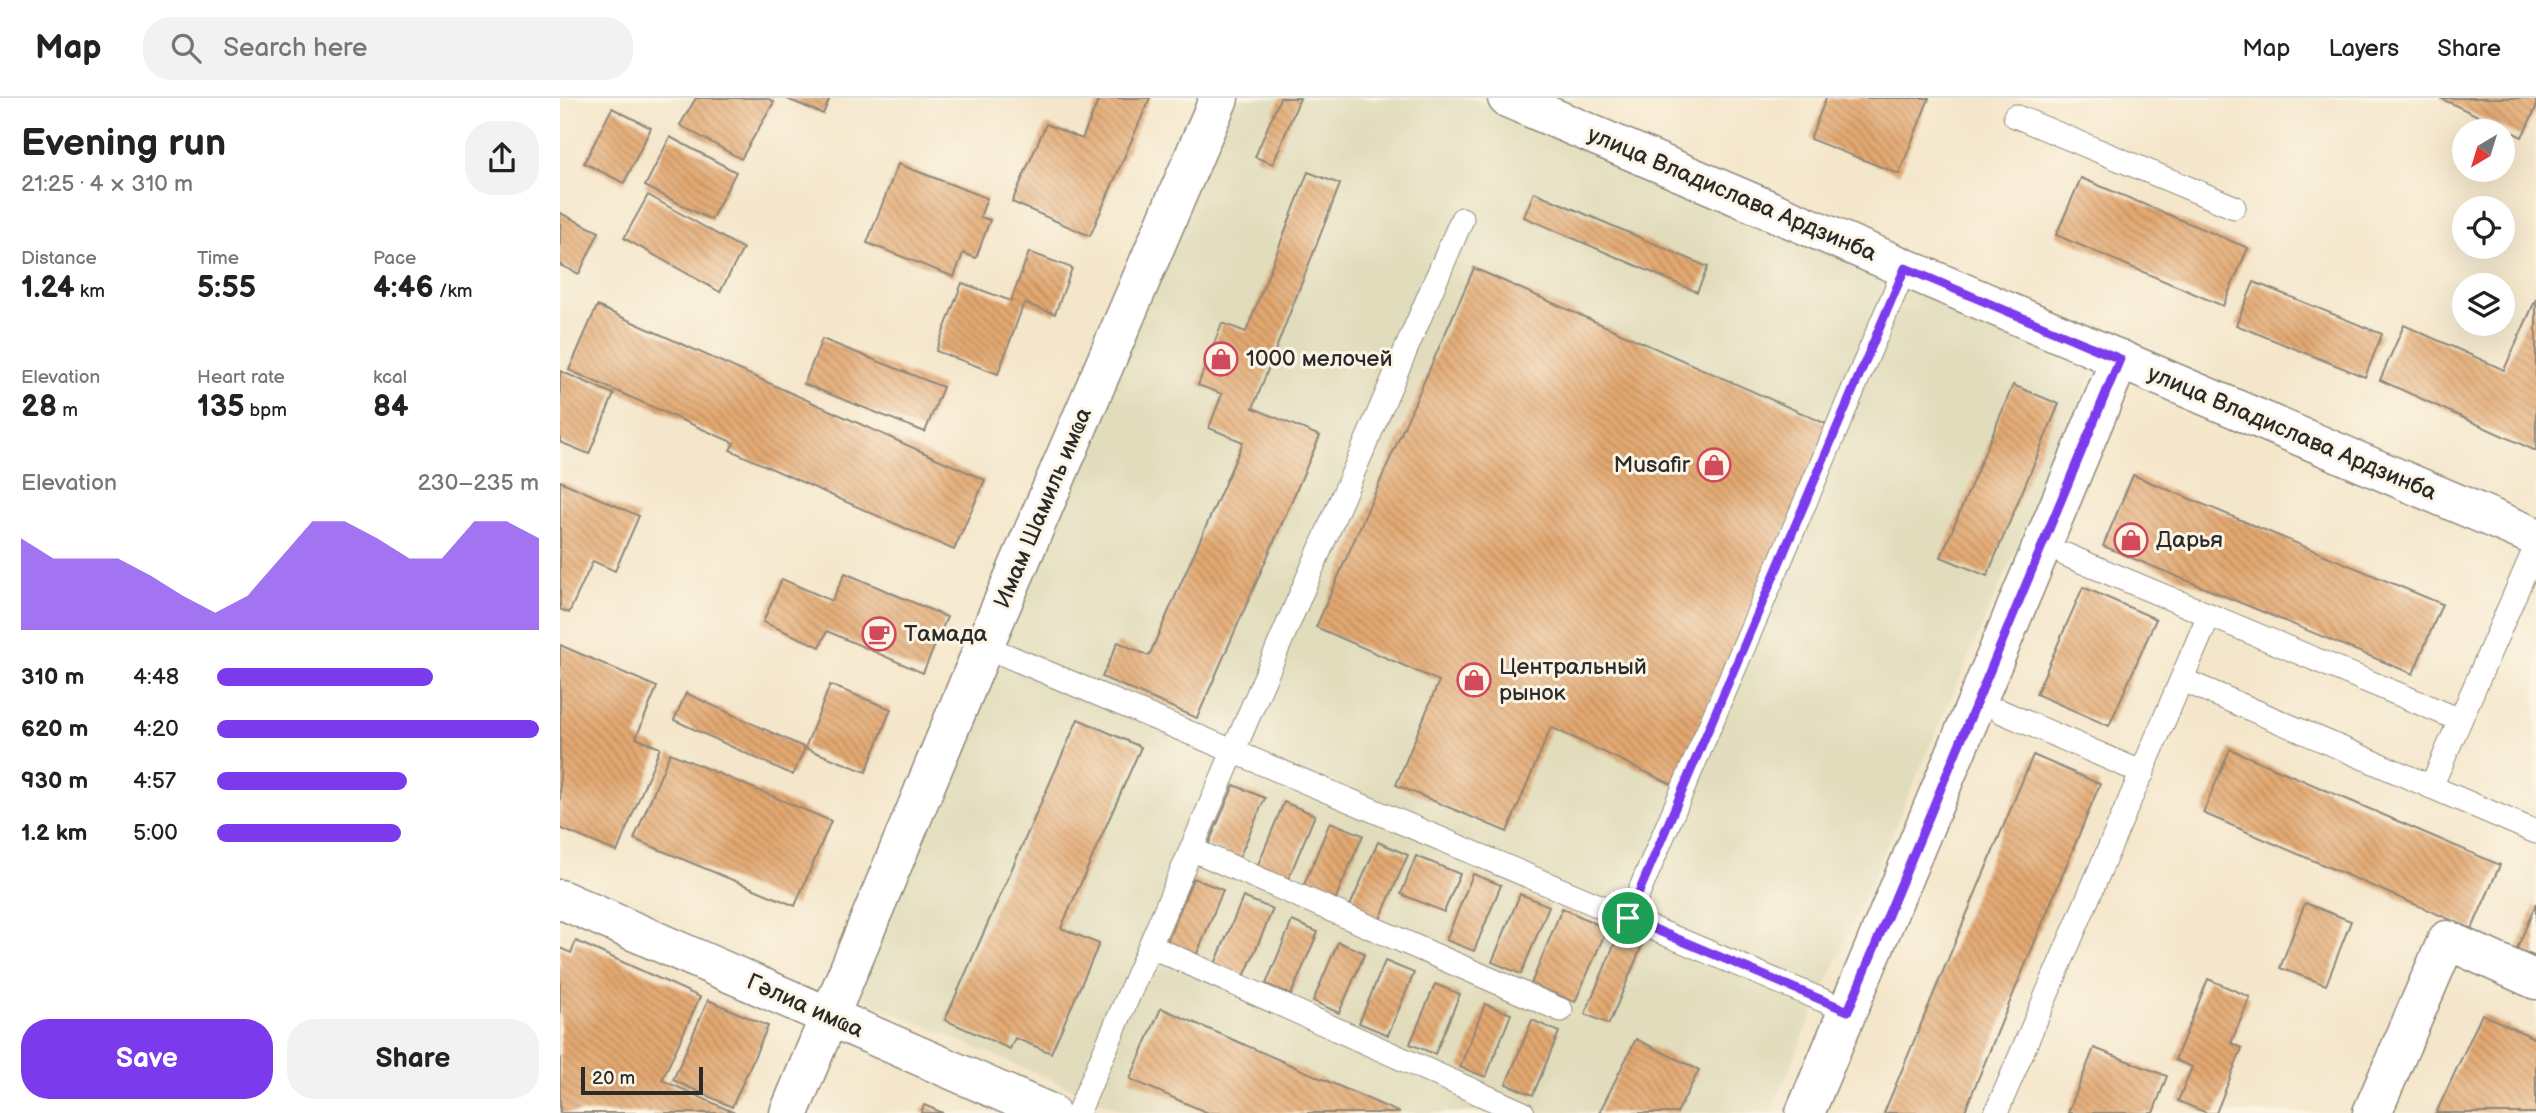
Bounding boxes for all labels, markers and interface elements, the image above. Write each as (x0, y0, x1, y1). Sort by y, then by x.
search box (143, 17, 633, 80)
text: Map (35, 28, 101, 68)
icon: search (167, 29, 205, 67)
text: Search here (223, 33, 367, 64)
text: Map (2242, 34, 2290, 63)
text: Layers (2328, 34, 2399, 63)
text: Share (2437, 34, 2501, 63)
north arrow (2452, 119, 2515, 182)
map controls (2452, 119, 2515, 336)
street label: улица Владислава Ардзинба (1583, 120, 1881, 268)
text: Evening run (21, 121, 226, 166)
button: share (465, 121, 539, 195)
text: 21:25 · 4 × 310 m (21, 170, 193, 198)
button: locate (2452, 196, 2515, 259)
text: Distance (21, 247, 97, 270)
text: Time (197, 247, 239, 270)
text: Pace (373, 247, 416, 270)
text: 1.24 (21, 270, 75, 306)
text: 5:55 (197, 270, 256, 306)
text: 4:46 (373, 270, 434, 306)
button: layers (2452, 273, 2515, 336)
text: km (75, 280, 105, 303)
text: /km (434, 280, 472, 303)
shop icon: 1000 мелочей (1202, 340, 1240, 378)
place label: 1000 мелочей (1246, 345, 1393, 373)
street label: улица Владислава Ардзинба (2143, 359, 2441, 507)
text: Elevation (21, 366, 100, 389)
text: Heart rate (197, 366, 285, 389)
text: kcal (373, 366, 407, 389)
text: 28 (21, 389, 57, 425)
text: 135 (197, 389, 244, 425)
text: 84 (373, 389, 409, 425)
text: m (57, 399, 78, 422)
text: bpm (244, 399, 287, 422)
street label: Имам Шамиль имҩа (988, 403, 1098, 613)
shop icon: Musafir (1695, 446, 1733, 484)
place label: Musafir (1613, 451, 1691, 479)
text: Elevation (21, 469, 117, 497)
text: 230–235 m (417, 469, 539, 497)
shop icon: Дарья (2112, 521, 2150, 559)
place label: Дарья (2156, 526, 2223, 554)
cafe icon: Тамада (860, 615, 898, 653)
place label: Тамада (904, 620, 988, 648)
place label: Центральный рынок (1499, 653, 1647, 707)
shop icon: Центральный рынок (1455, 661, 1493, 699)
text: 310 m (21, 663, 84, 691)
text: 4:48 (133, 663, 179, 691)
text: 620 m (21, 715, 88, 743)
text: 4:20 (133, 715, 179, 743)
text: 930 m (21, 767, 88, 795)
text: 4:57 (133, 767, 176, 795)
text: 1.2 km (21, 819, 87, 847)
text: 5:00 (133, 819, 178, 847)
pin (1598, 888, 1658, 948)
icon: arrive (1609, 899, 1647, 937)
street label: Гәлиа имҩа (742, 968, 868, 1044)
button: Save (21, 1019, 273, 1099)
button: Share (287, 1019, 539, 1099)
scale bar (581, 1064, 704, 1096)
text: 20 m (592, 1067, 635, 1090)

